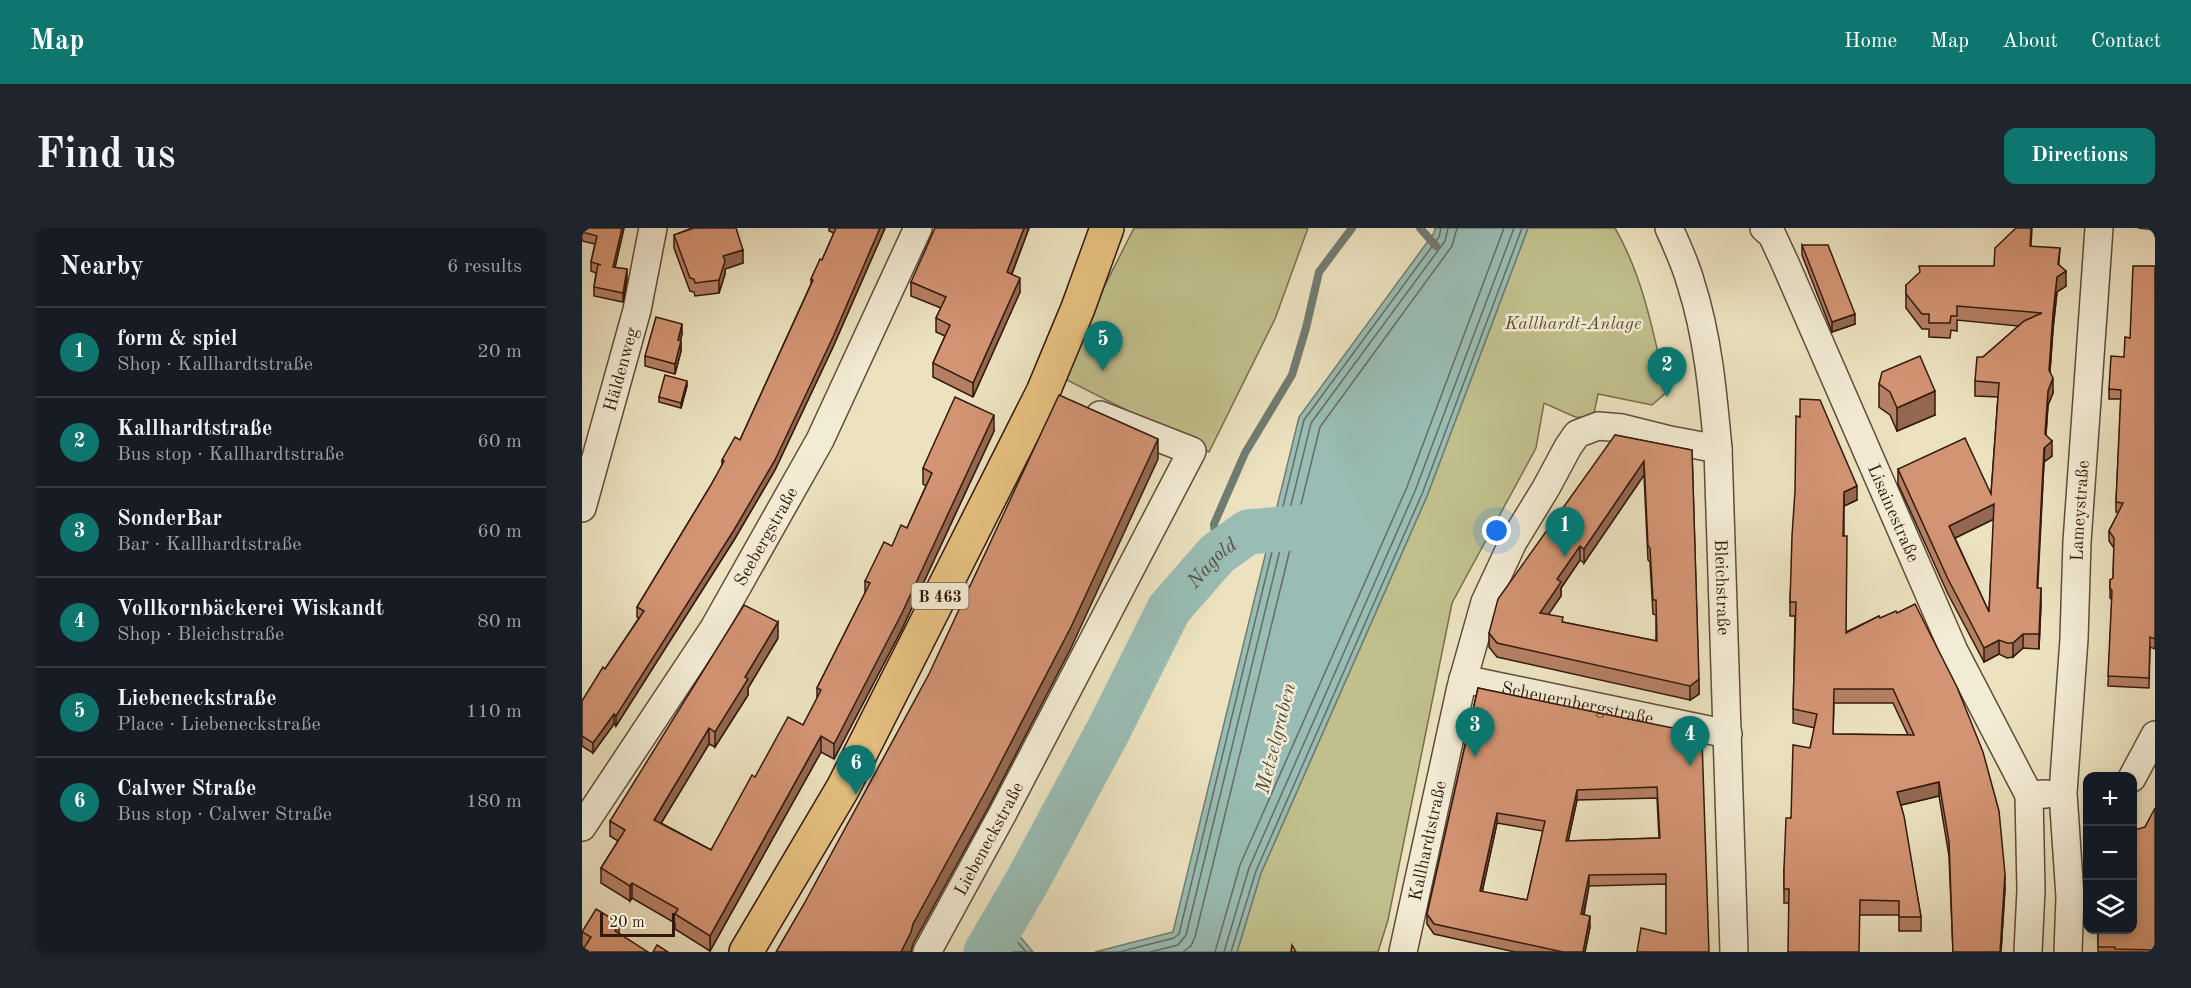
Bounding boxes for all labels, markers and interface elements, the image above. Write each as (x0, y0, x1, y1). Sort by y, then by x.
text: Map (30, 28, 84, 56)
text: Home (1844, 31, 1897, 52)
text: Map (1930, 31, 1969, 52)
text: About (2002, 31, 2058, 52)
text: Contact (2091, 31, 2161, 52)
button: Directions (2004, 128, 2155, 184)
text: Find us (36, 135, 175, 177)
text: Nearby (60, 254, 144, 280)
text: 6 results (447, 257, 522, 277)
park label: Kallhardt-Anlage (1504, 315, 1641, 333)
pin: 5 (1084, 322, 1122, 371)
street label: Häldenweg (601, 325, 642, 414)
text: form & spiel (117, 328, 238, 350)
text: 1 (74, 342, 85, 362)
text: 20 m (477, 342, 522, 362)
pin: 2 (1648, 348, 1686, 397)
text: Shop · Kallhardtstraße (117, 355, 313, 375)
text: Kallhardtstraße (117, 418, 272, 440)
text: 2 (74, 432, 85, 452)
text: 60 m (477, 432, 522, 452)
text: Bus stop · Kallhardtstraße (117, 445, 344, 465)
street label: Lameystraße (2068, 460, 2093, 562)
street label: Lisainestraße (1864, 462, 1922, 565)
street label: Seebergstraße (732, 484, 802, 589)
text: SonderBar (117, 508, 222, 530)
pin: 1 (1546, 508, 1584, 557)
your location (1482, 516, 1511, 545)
text: 3 (74, 522, 85, 542)
text: 60 m (477, 522, 522, 542)
text: Bar · Kallhardtstraße (117, 535, 301, 555)
water label: Nagold (1183, 535, 1241, 593)
street label: Bleichstraße (1711, 539, 1732, 636)
road number: B 463 (912, 583, 968, 609)
text: Vollkornbäckerei Wiskandt (117, 598, 384, 620)
text: 4 (74, 612, 85, 632)
text: 80 m (477, 612, 522, 632)
text: Shop · Bleichstraße (117, 625, 284, 645)
street label: Scheuernbergstraße (1500, 679, 1655, 728)
water label: Metzelgraben (1253, 681, 1300, 797)
text: Liebeneckstraße (117, 688, 277, 710)
text: 5 (74, 702, 85, 722)
text: 110 m (466, 702, 522, 722)
pin: 3 (1456, 708, 1494, 757)
text: Place · Liebeneckstraße (117, 715, 321, 735)
pin: 4 (1670, 716, 1710, 766)
pin: 6 (836, 746, 876, 795)
map controls (2083, 772, 2137, 934)
button: + (2083, 772, 2137, 826)
text: Calwer Straße (117, 778, 256, 800)
street label: Liebeneckstraße (952, 779, 1027, 899)
street label: Kallhardtstraße (1406, 779, 1450, 902)
text: 6 (74, 792, 85, 812)
text: 180 m (466, 792, 522, 812)
text: Bus stop · Calwer Straße (117, 805, 332, 825)
button: − (2083, 826, 2137, 880)
button: layers (2083, 880, 2137, 934)
scale bar (600, 910, 675, 938)
text: 20 m (609, 915, 645, 931)

